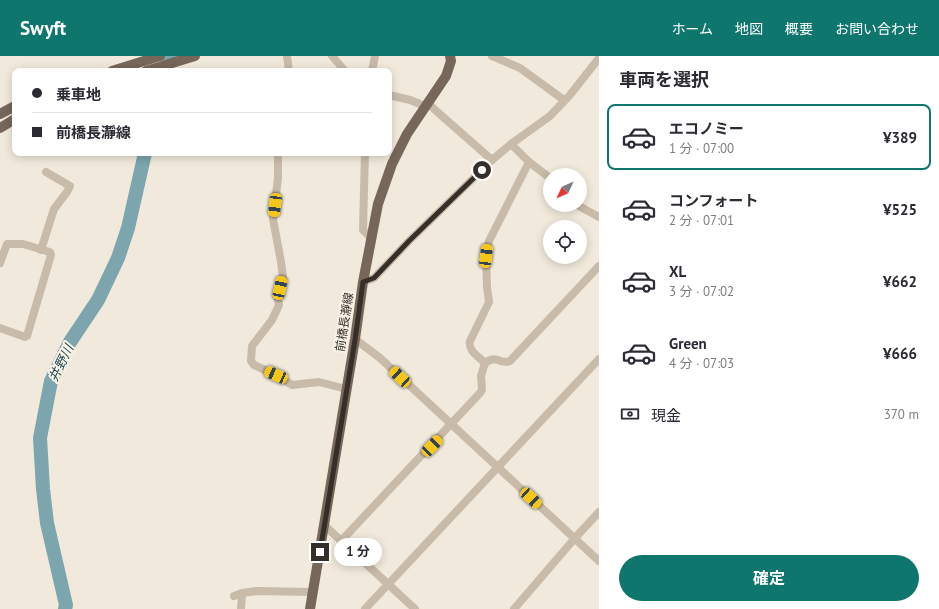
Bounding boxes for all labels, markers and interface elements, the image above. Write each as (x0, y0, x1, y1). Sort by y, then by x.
text: Swyft (20, 16, 66, 40)
text: ホーム (671, 20, 713, 38)
text: 地図 (735, 20, 763, 38)
text: 概要 (785, 20, 813, 38)
text: お問い合わせ (835, 20, 919, 38)
text: 車両を選択 (619, 68, 709, 91)
text: 乗車地 (56, 85, 101, 104)
icon: car (621, 119, 657, 155)
text: エコノミー (669, 119, 744, 138)
text: 前橋長瀞線 (56, 123, 131, 142)
text: ¥389 (883, 128, 917, 147)
text: 1 分 · 07:00 (669, 140, 734, 157)
route start (473, 161, 491, 179)
north arrow (543, 168, 587, 212)
map controls (543, 168, 587, 264)
icon: car (621, 191, 657, 227)
text: コンフォート (669, 191, 759, 210)
car (268, 192, 282, 218)
text: ¥525 (883, 200, 917, 219)
text: 2 分 · 07:01 (669, 212, 734, 229)
button: locate (543, 220, 587, 264)
car (479, 243, 493, 269)
text: XL (669, 262, 686, 281)
icon: car (621, 263, 657, 299)
text: ¥662 (883, 272, 917, 291)
car (272, 275, 288, 301)
text: 3 分 · 07:02 (669, 283, 734, 300)
street label: 前橋長瀞線 (332, 291, 356, 353)
text: Green (669, 334, 707, 353)
icon: car (621, 335, 657, 371)
water label: 井野川 (45, 340, 78, 384)
text: ¥666 (883, 344, 917, 363)
text: 4 分 · 07:03 (669, 355, 734, 372)
car (387, 364, 413, 390)
car (263, 365, 289, 385)
icon: cash (619, 403, 641, 425)
text: 現金 (651, 406, 681, 425)
text: 370 m (884, 406, 919, 423)
car (419, 433, 445, 459)
car (518, 485, 544, 511)
callout: 1 分 (334, 538, 382, 566)
route end (311, 543, 329, 561)
text: 1 分 (346, 543, 370, 560)
button: 確定 (619, 555, 919, 601)

